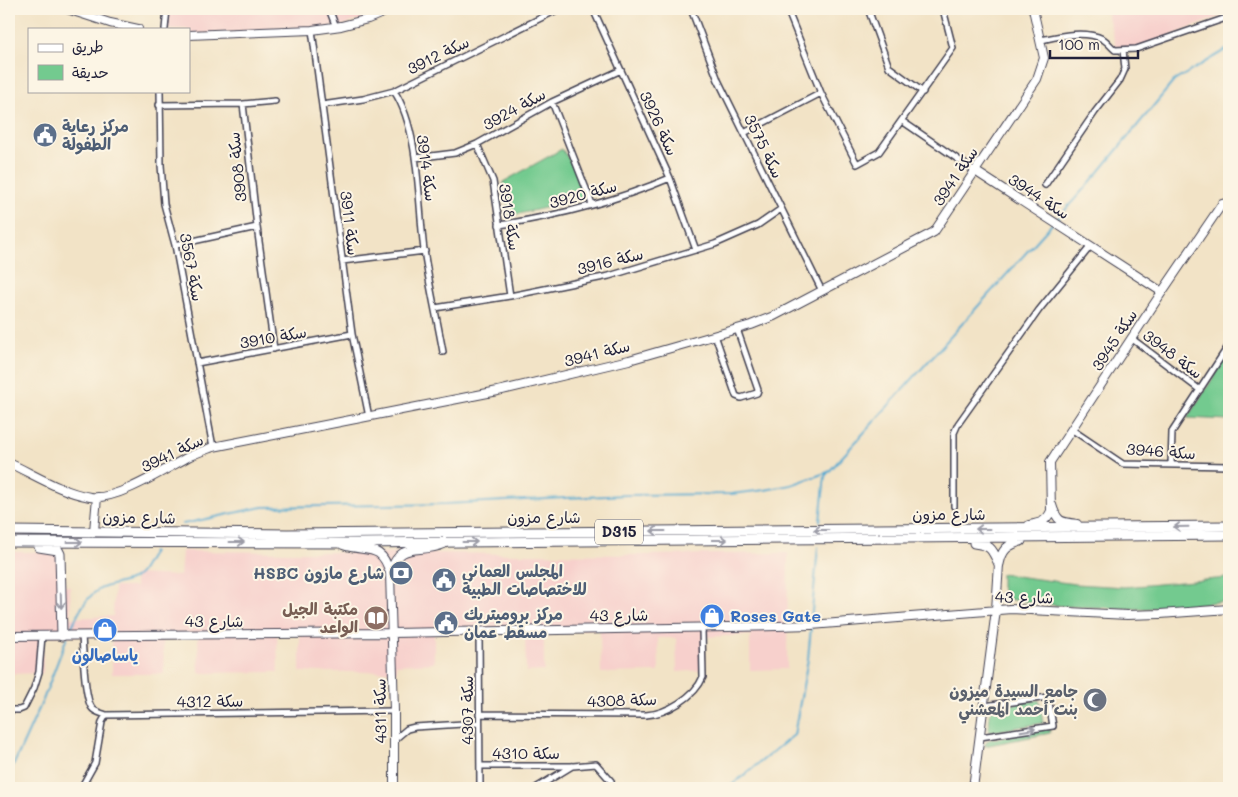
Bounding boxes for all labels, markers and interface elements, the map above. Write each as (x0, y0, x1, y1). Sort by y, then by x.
legend (28, 28, 190, 92)
scale bar (1050, 28, 1138, 60)
street label: سكة 3912 (403, 30, 472, 79)
text: 100 m (1058, 34, 1100, 54)
text: طريق (72, 36, 104, 56)
text: حديقة (72, 62, 109, 82)
street label: سكة 3924 (479, 83, 549, 134)
street label: سكة 3926 (635, 87, 684, 159)
street label: سكة 3575 (740, 110, 789, 181)
place label: مركز رعاية الطفولة (62, 115, 129, 155)
public building icon: مركز رعاية الطفولة (32, 122, 58, 148)
street label: سكة 3908 (222, 131, 251, 203)
street label: سكة 3914 (412, 133, 443, 203)
street label: سكة 3941 (927, 142, 982, 209)
street label: سكة 3944 (1004, 168, 1074, 223)
street label: سكة 3920 (547, 174, 619, 213)
street label: سكة 3918 (495, 182, 526, 252)
street label: سكة 3911 (336, 189, 365, 256)
street label: سكة 3567 (176, 231, 209, 303)
street label: سكة 3916 (575, 242, 645, 279)
street label: سكة 3945 (1086, 305, 1141, 375)
street label: سكة 3910 (238, 320, 308, 353)
street label: سكة 3948 (1139, 324, 1207, 383)
street label: سكة 3941 (562, 334, 632, 371)
street label: سكة 3941 (137, 428, 207, 477)
street label: سكة 3946 (1126, 438, 1197, 463)
street label: شارع مزون (912, 503, 986, 526)
street label: شارع مزون (102, 505, 176, 530)
street label: شارع مزون (507, 506, 581, 529)
road number: D315 (595, 520, 643, 544)
one-way arrow (1173, 522, 1189, 532)
one-way arrow (975, 524, 992, 534)
one-way arrow (813, 525, 829, 535)
one-way arrow (650, 526, 666, 536)
one-way arrow (712, 535, 728, 545)
one-way arrow (66, 537, 83, 547)
one-way arrow (229, 537, 245, 547)
one-way arrow (462, 537, 478, 547)
bank icon: HSBC شارع مازون (388, 560, 414, 586)
place label: المجلس العماني للاختصاصات الطبية (462, 560, 587, 599)
place label: HSBC شارع مازون (253, 562, 384, 585)
public building icon: المجلس العماني للاختصاصات الطبية (431, 567, 457, 593)
street label: شارع 43 (995, 585, 1053, 610)
one-way arrow (56, 593, 66, 609)
place label: مكتبة الجيل الواعد (282, 598, 358, 638)
place label: مركز بروميتريك مسقط عمان (464, 603, 563, 642)
street label: شارع 43 (590, 603, 648, 628)
shop icon: Roses Gate (699, 603, 725, 629)
library icon: مكتبة الجيل الواعد (363, 605, 389, 631)
place label: Roses Gate (730, 605, 821, 626)
street label: شارع 43 (185, 610, 243, 633)
public building icon: مركز بروميتريك مسقط عمان (433, 610, 459, 636)
shop icon: ياساصالون (92, 617, 118, 643)
place label: ياساصالون (72, 644, 139, 667)
street label: سكة 4307 (456, 675, 477, 745)
street label: سكة 4311 (368, 678, 391, 744)
place label: جامع السيدة ميزون بنت أحمد المعشني (949, 680, 1078, 724)
mosque icon: جامع السيدة ميزون بنت أحمد المعشني (1082, 687, 1108, 713)
street label: سكة 4308 (587, 688, 657, 711)
street label: سكة 4312 (176, 689, 243, 712)
one-way arrow (1020, 725, 1036, 735)
street label: سكة 4310 (492, 742, 560, 763)

